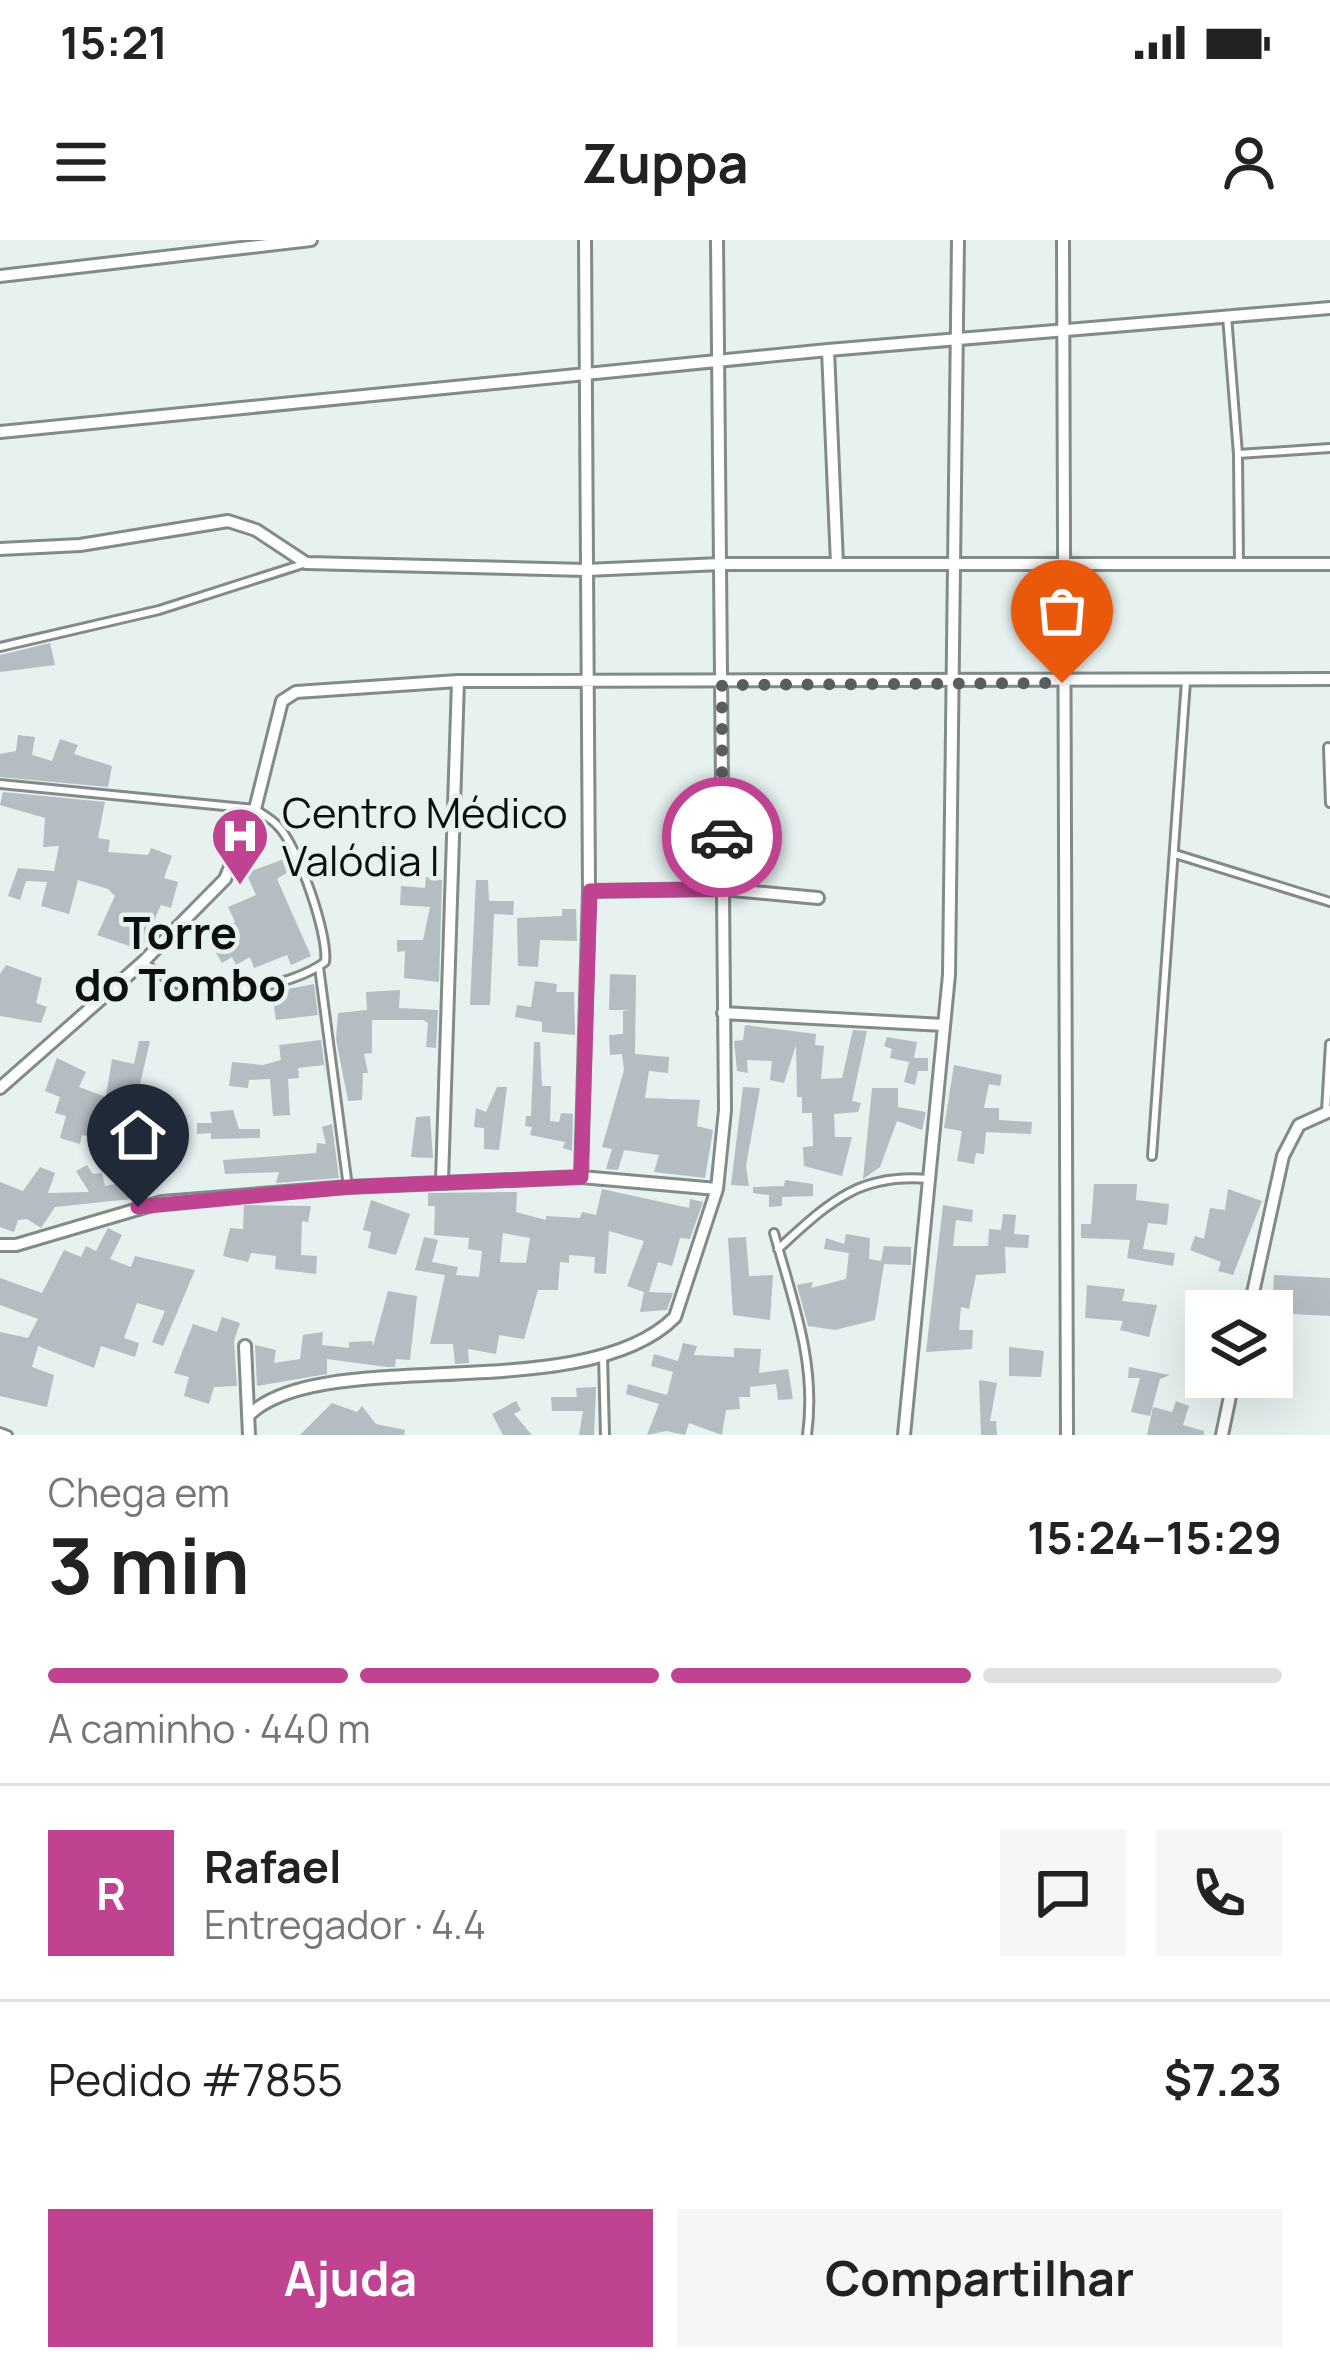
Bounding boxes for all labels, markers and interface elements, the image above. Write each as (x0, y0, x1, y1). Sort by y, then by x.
text: 15:21 (60, 11, 168, 73)
text: Zuppa (581, 125, 749, 199)
icon: menu (48, 129, 114, 195)
icon: person (1216, 129, 1282, 195)
pin (1011, 560, 1113, 683)
icon: bag (1029, 578, 1095, 644)
courier (662, 777, 782, 897)
place label: Centro Médico Valódia I (282, 783, 568, 889)
icon: car (689, 804, 755, 870)
hospital icon: Centro Médico Valódia I (209, 805, 271, 887)
district label: Torre do Tombo (74, 901, 286, 1015)
pin (87, 1084, 189, 1207)
icon: home (105, 1102, 171, 1168)
map controls (1185, 1290, 1293, 1398)
button: layers (1185, 1290, 1293, 1398)
text: Chega em (48, 1465, 230, 1519)
text: 15:24–15:29 (1027, 1506, 1282, 1568)
text: 3 min (48, 1511, 250, 1617)
text: A caminho · 440 m (48, 1701, 371, 1755)
button: chat (1000, 1830, 1126, 1956)
button: phone (1156, 1830, 1282, 1956)
text: Rafael (204, 1835, 342, 1897)
text: R (96, 1862, 126, 1924)
text: Entregador · 4.4 (204, 1897, 486, 1951)
text: Pedido #7855 (48, 2048, 343, 2110)
text: $7.23 (1164, 2048, 1282, 2110)
button: Ajuda (48, 2209, 653, 2347)
button: Compartilhar (677, 2209, 1282, 2347)

